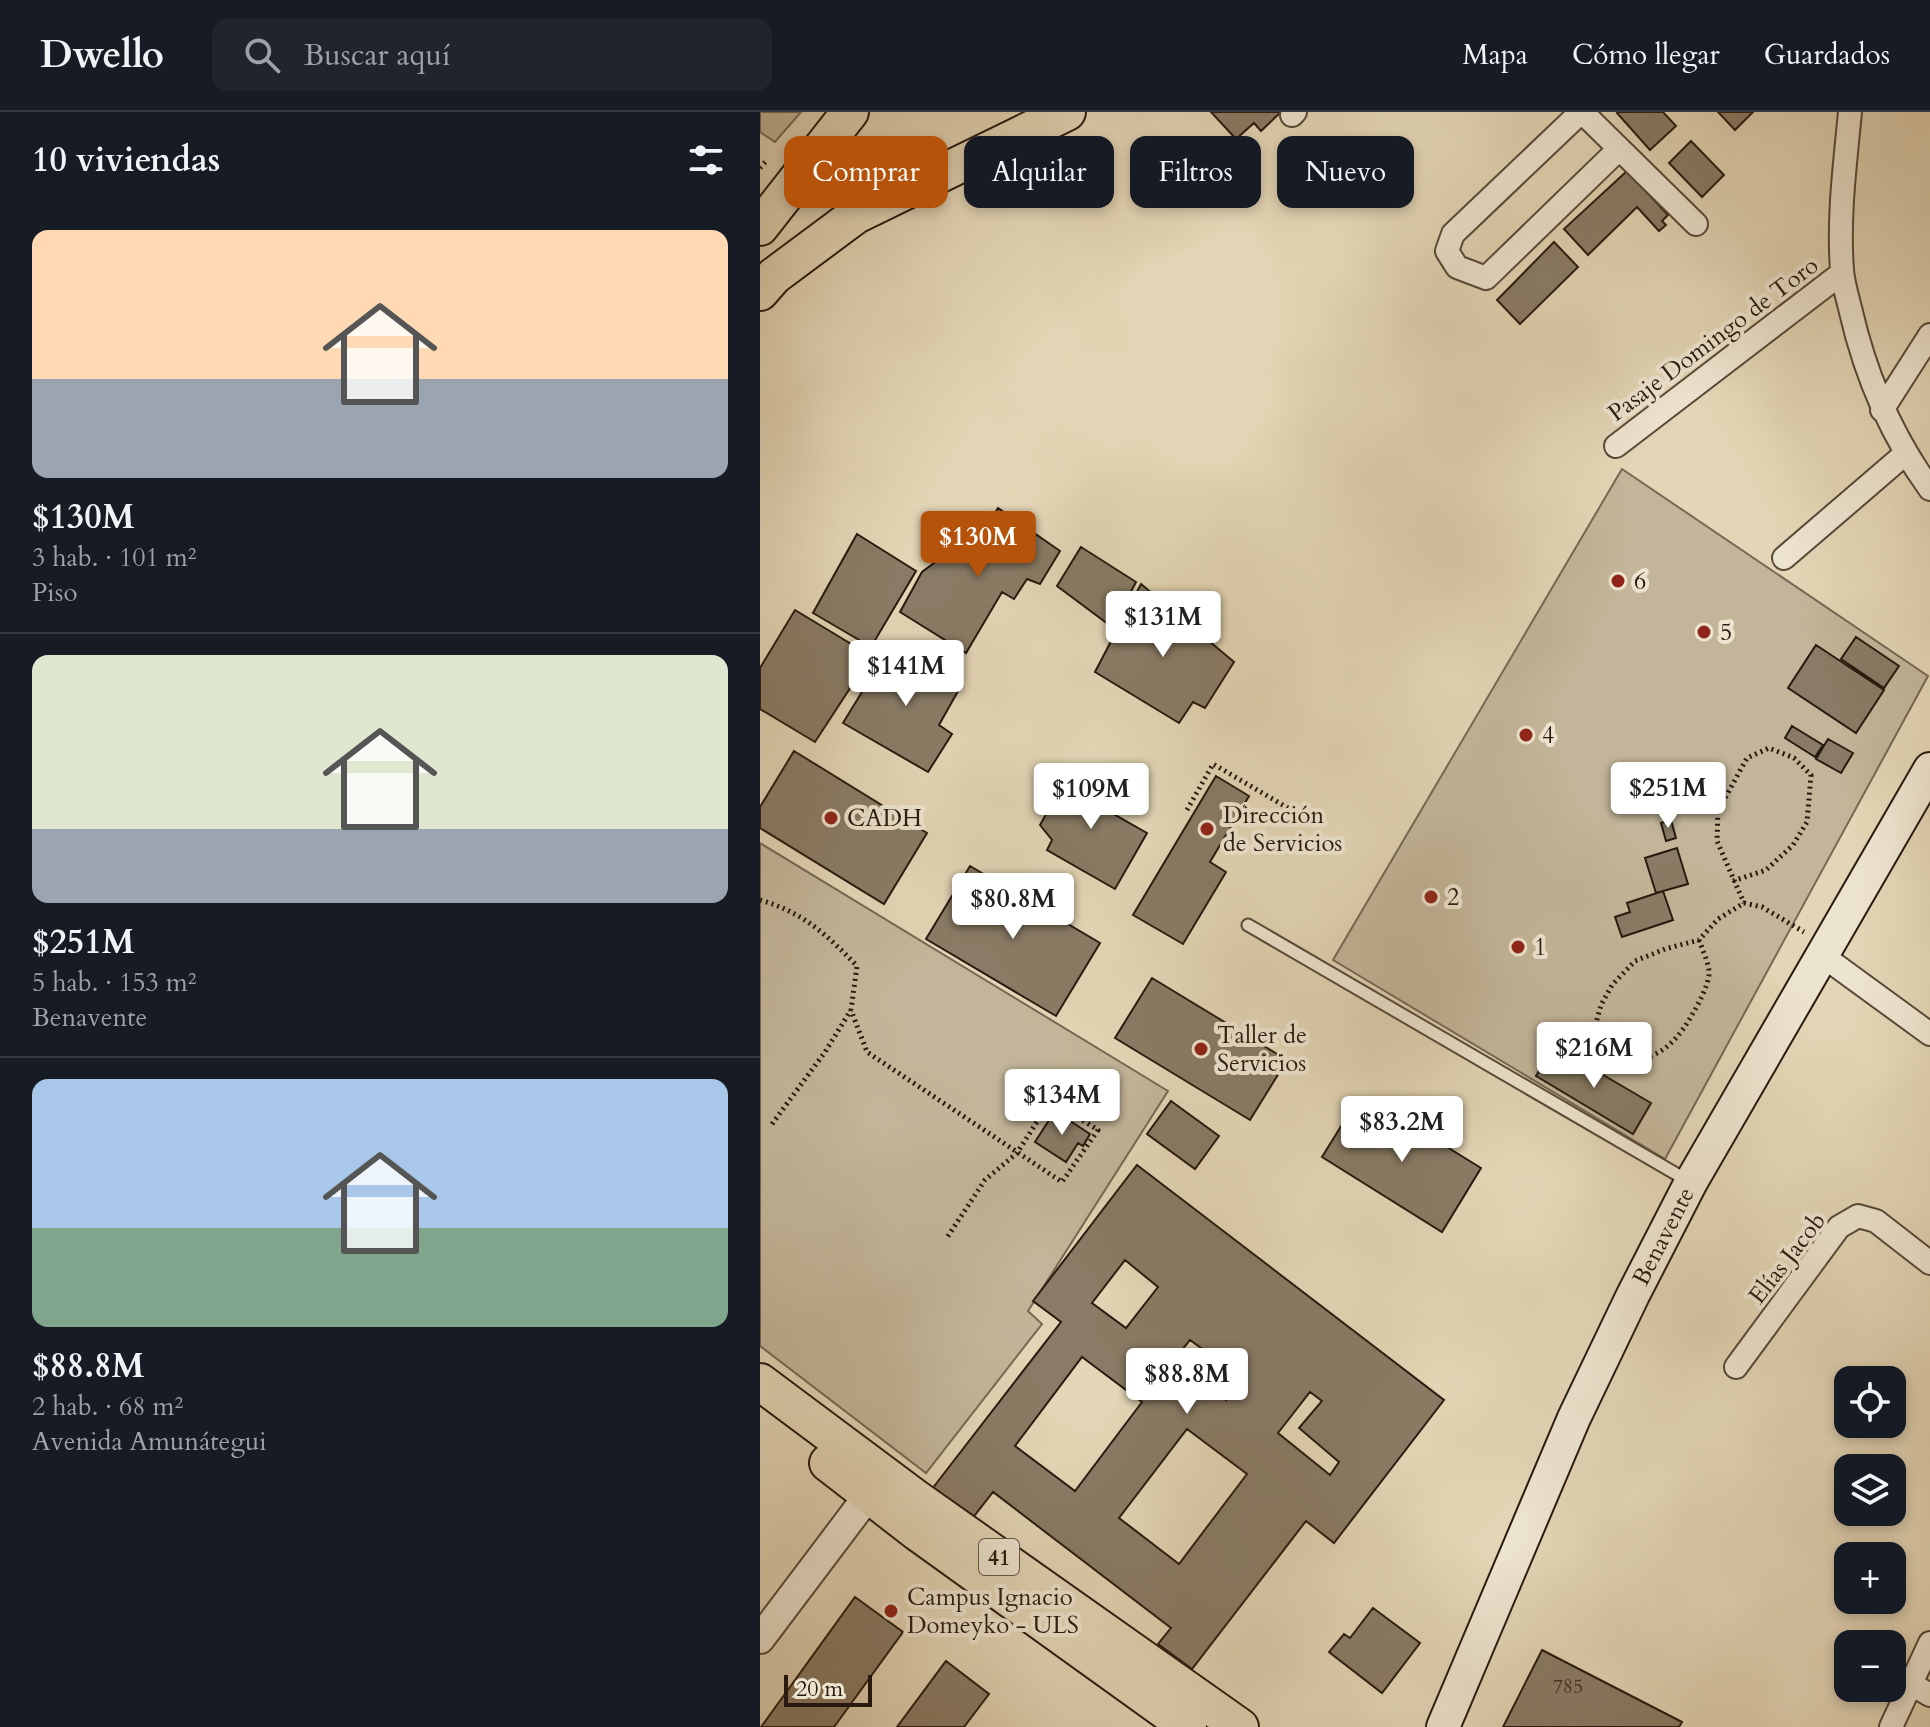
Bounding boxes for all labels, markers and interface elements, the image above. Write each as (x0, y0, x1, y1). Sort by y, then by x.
search box (212, 19, 772, 91)
text: Dwello (40, 29, 164, 81)
icon: search (240, 33, 284, 77)
text: Buscar aquí (304, 35, 450, 76)
text: Mapa (1462, 36, 1528, 74)
text: Cómo llegar (1572, 36, 1720, 74)
text: Guardados (1764, 36, 1890, 74)
chip: Comprar (784, 136, 948, 208)
chip: Alquilar (964, 136, 1114, 208)
chip: Filtros (1130, 136, 1261, 208)
chip: Nuevo (1277, 136, 1414, 208)
text: 10 viviendas (32, 137, 220, 183)
icon: filters (684, 138, 728, 182)
street label: Pasaje Domingo de Toro (1601, 249, 1825, 429)
icon: home (308, 282, 452, 426)
text: $130M (32, 494, 135, 540)
pin: $130M (922, 511, 1034, 579)
text: $130M (939, 519, 1017, 554)
text: 3 hab. · 101 m² (32, 540, 197, 575)
place label: 6 (1634, 565, 1646, 598)
marker: 6 (1609, 572, 1627, 590)
text: Piso (32, 575, 77, 610)
pin: $131M (1107, 591, 1219, 659)
text: $131M (1124, 599, 1202, 634)
place label: 5 (1720, 616, 1732, 649)
marker: 5 (1695, 623, 1713, 641)
pin: $141M (850, 640, 962, 708)
text: $141M (867, 648, 945, 683)
icon: home (308, 707, 452, 851)
place label: 4 (1542, 719, 1554, 752)
marker: 4 (1517, 726, 1535, 744)
pin: $251M (1612, 762, 1724, 830)
pin: $109M (1035, 763, 1147, 831)
text: $251M (1629, 770, 1707, 805)
text: $109M (1052, 771, 1130, 806)
place label: Dirección de Servicios (1223, 799, 1342, 860)
place label: CADH (847, 802, 922, 835)
marker: CADH (822, 809, 840, 827)
marker: Dirección de Servicios (1198, 820, 1216, 838)
pin: $80.8M (948, 873, 1078, 941)
text: $80.8M (970, 881, 1056, 916)
place label: 2 (1447, 881, 1459, 914)
marker: 2 (1422, 888, 1440, 906)
text: $251M (32, 919, 135, 965)
place label: 1 (1534, 931, 1546, 964)
marker: 1 (1509, 938, 1527, 956)
text: 5 hab. · 153 m² (32, 965, 197, 1000)
text: Benavente (32, 1000, 147, 1035)
place label: Taller de Servicios (1217, 1019, 1307, 1080)
pin: $216M (1538, 1022, 1650, 1090)
text: $216M (1555, 1030, 1633, 1065)
marker: Taller de Servicios (1192, 1040, 1210, 1058)
pin: $134M (1006, 1069, 1118, 1137)
text: $134M (1023, 1077, 1101, 1112)
pin: $83.2M (1337, 1096, 1467, 1164)
text: $83.2M (1359, 1104, 1445, 1139)
icon: home (308, 1131, 452, 1275)
street label: Benavente (1625, 1182, 1703, 1291)
street label: Elías Jacob (1741, 1206, 1834, 1311)
text: $88.8M (32, 1343, 145, 1389)
pin: $88.8M (1122, 1348, 1252, 1416)
text: $88.8M (1144, 1356, 1230, 1391)
map controls (1834, 1366, 1906, 1702)
button: locate (1834, 1366, 1906, 1438)
text: 2 hab. · 68 m² (32, 1389, 183, 1424)
text: Avenida Amunátegui (32, 1424, 267, 1459)
button: layers (1834, 1454, 1906, 1526)
road number: 41 (979, 1539, 1019, 1575)
button: + (1834, 1542, 1906, 1614)
place label: Campus Ignacio Domeyko - ULS (907, 1581, 1079, 1642)
marker: Campus Ignacio Domeyko - ULS (882, 1602, 900, 1620)
button: − (1834, 1630, 1906, 1702)
scale bar (784, 1671, 872, 1707)
house number: 785 (1553, 1673, 1583, 1700)
text: 20 m (796, 1674, 843, 1704)

